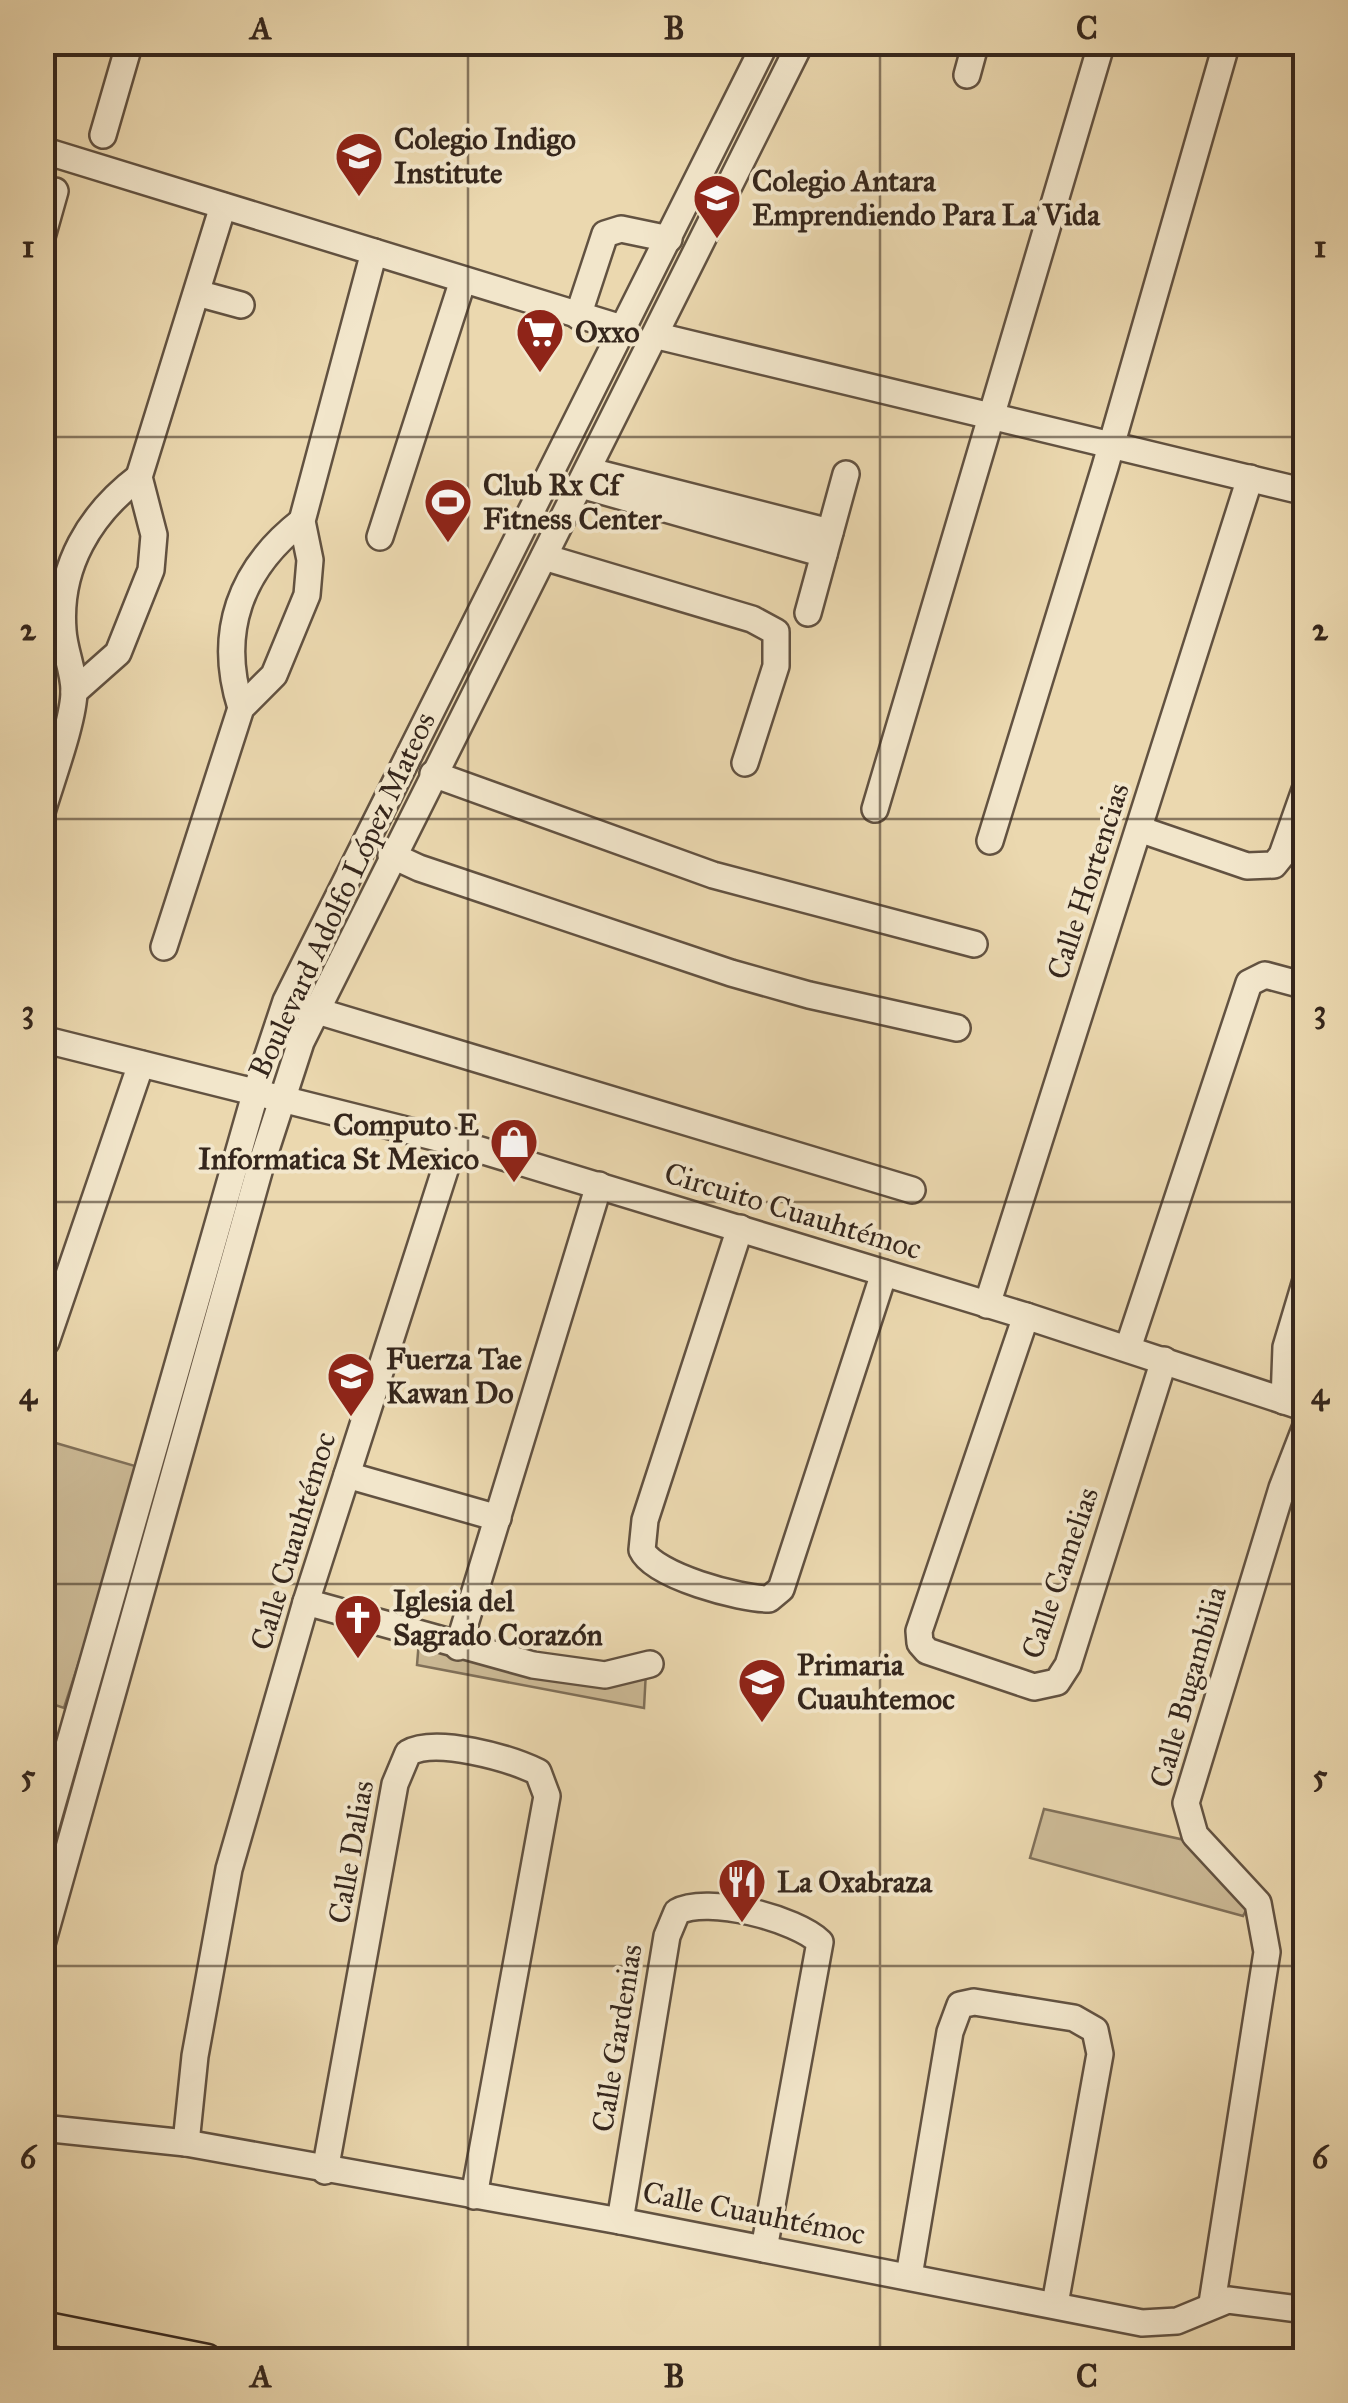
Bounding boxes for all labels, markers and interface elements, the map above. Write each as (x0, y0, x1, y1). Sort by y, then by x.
text: A (248, 9, 272, 48)
text: B (663, 9, 685, 48)
text: C (1076, 9, 1098, 48)
place label: Colegio Indigo Institute (394, 121, 576, 191)
school or university icon: Colegio Indigo Institute (333, 130, 385, 198)
place label: Colegio Antara Emprendiendo Para La Vida (752, 163, 1101, 233)
school or university icon: Colegio Antara Emprendiendo Para La Vida (691, 172, 743, 240)
text: 1 (22, 227, 35, 266)
text: 1 (1314, 227, 1327, 266)
supermarket icon: Oxxo (514, 306, 566, 374)
place label: Oxxo (575, 314, 640, 350)
place label: Club Rx Cf Fitness Center (483, 467, 663, 537)
sports icon: Club Rx Cf Fitness Center (422, 476, 474, 544)
text: 2 (20, 610, 37, 649)
text: 2 (1312, 610, 1329, 649)
street label: Boulevard Adolfo López Mateos (241, 706, 443, 1084)
street label: Calle Hortencias (1039, 778, 1137, 984)
text: 3 (22, 992, 34, 1031)
text: 3 (1314, 992, 1326, 1031)
place label: Computo E Informatica St Mexico (198, 1107, 480, 1177)
shop icon: Computo E Informatica St Mexico (488, 1116, 540, 1184)
street label: Circuito Cuauhtémoc (660, 1155, 926, 1267)
place label: Fuerza Tae Kawan Do (386, 1341, 522, 1411)
school or university icon: Fuerza Tae Kawan Do (325, 1350, 377, 1418)
text: 4 (19, 1374, 38, 1413)
text: 4 (1311, 1374, 1330, 1413)
street label: Calle Cuauhtémoc (243, 1428, 343, 1654)
street label: Calle Camelias (1014, 1483, 1106, 1663)
street label: Calle Bugambilia (1142, 1582, 1234, 1792)
place label: Iglesia del Sagrado Corazón (393, 1583, 604, 1653)
church icon: Iglesia del Sagrado Corazón (332, 1592, 384, 1660)
place label: Primaria Cuauhtemoc (797, 1647, 955, 1717)
school or university icon: Primaria Cuauhtemoc (736, 1656, 788, 1724)
text: 5 (21, 1756, 36, 1795)
text: 5 (1313, 1756, 1328, 1795)
street label: Calle Dalias (321, 1778, 381, 1926)
restaurant icon: La Oxabraza (716, 1856, 768, 1924)
place label: La Oxabraza (777, 1864, 933, 1900)
street label: Calle Gardenias (584, 1942, 650, 2134)
text: 6 (20, 2138, 38, 2177)
text: 6 (1312, 2138, 1330, 2177)
street label: Calle Cuauhtémoc (640, 2174, 868, 2252)
text: A (248, 2357, 272, 2396)
text: B (663, 2357, 685, 2396)
text: C (1076, 2357, 1098, 2396)

